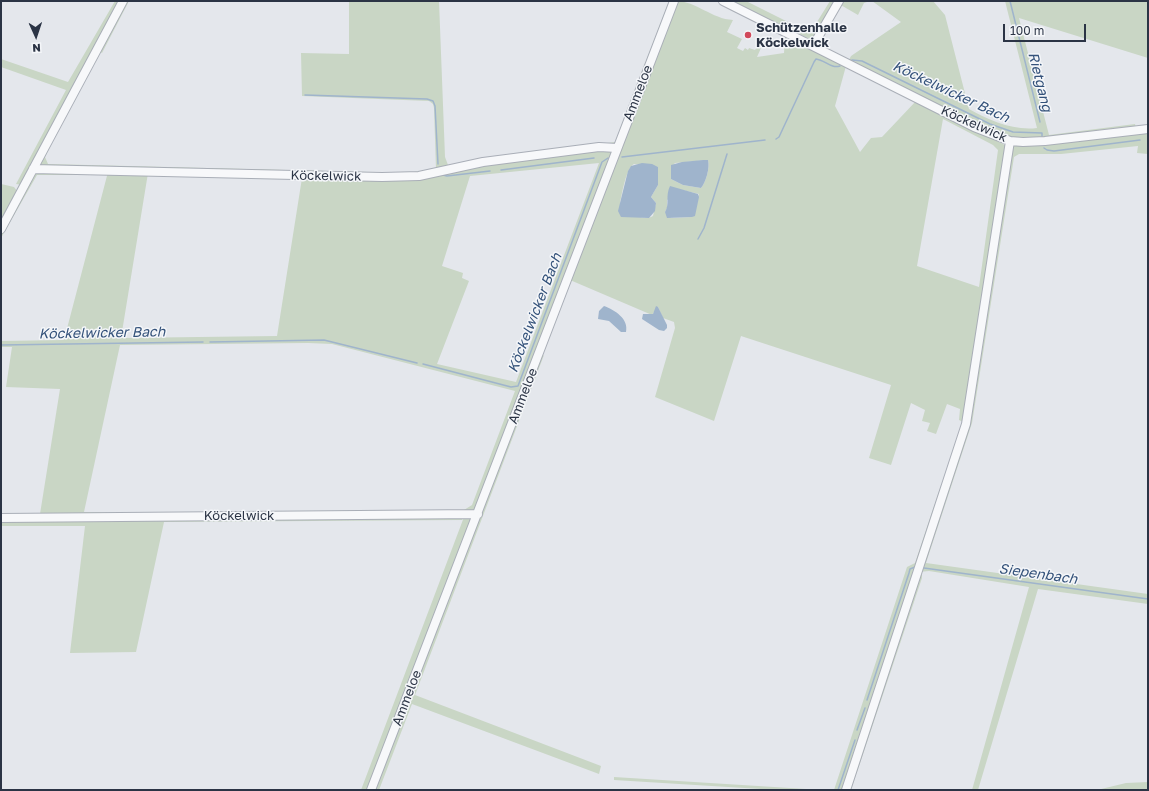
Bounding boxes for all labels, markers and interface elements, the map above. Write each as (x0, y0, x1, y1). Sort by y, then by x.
north arrow (16, 16, 56, 56)
scale bar (1005, 16, 1088, 42)
place label: Schützenhalle Köckelwick (756, 20, 847, 51)
text: 100 m (1010, 23, 1044, 38)
marker: Schützenhalle Köckelwick (743, 30, 753, 40)
text: N (32, 42, 41, 55)
water label: Rietgang (1025, 51, 1055, 113)
water label: Köckelwicker Bach (890, 58, 1012, 126)
street label: Ammeloe (620, 63, 656, 123)
street label: Köckelwick (939, 102, 1009, 146)
street label: Köckelwick (291, 168, 361, 184)
water label: Köckelwicker Bach (504, 251, 566, 375)
water label: Köckelwicker Bach (39, 323, 165, 343)
street label: Ammeloe (505, 366, 541, 426)
street label: Köckelwick (204, 508, 274, 524)
water label: Siepenbach (998, 560, 1078, 588)
street label: Ammeloe (389, 668, 425, 728)

